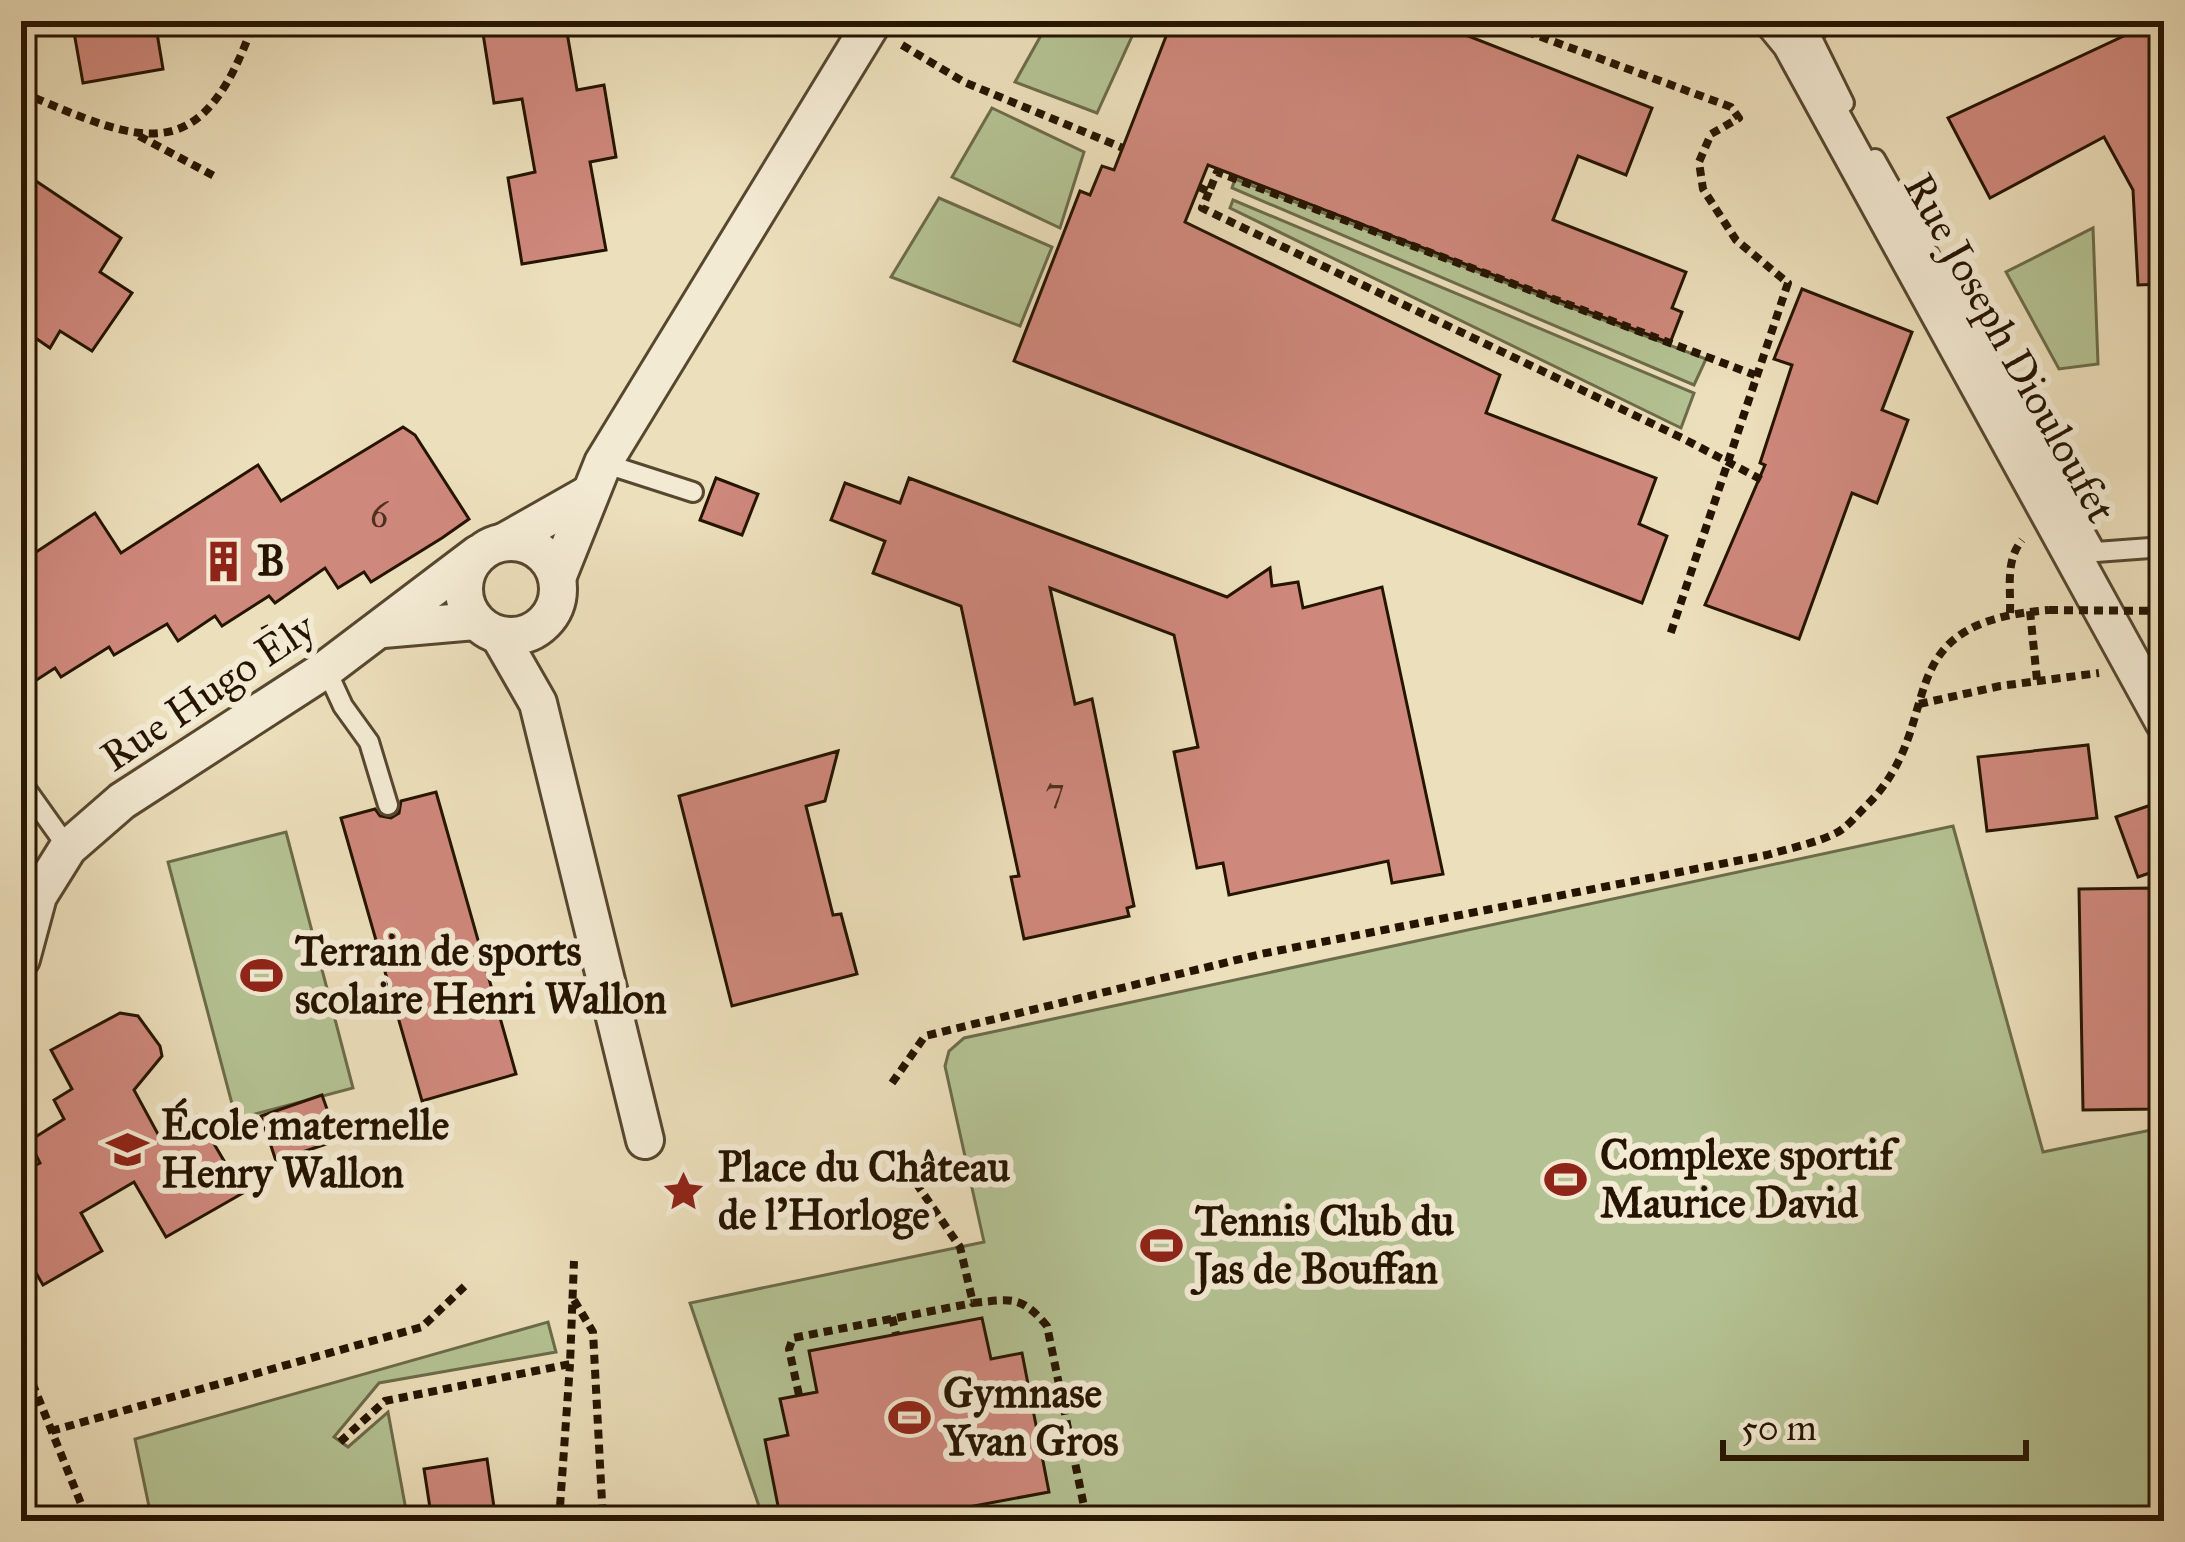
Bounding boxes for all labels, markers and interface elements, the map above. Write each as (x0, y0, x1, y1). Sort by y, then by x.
street label: Rue Joseph Diouloufet (1892, 164, 2128, 532)
house number: 6 (370, 493, 390, 537)
place label: B (257, 535, 285, 587)
building icon: B (200, 538, 246, 584)
street label: Rue Hugo Ely (91, 601, 326, 783)
house number: 7 (1045, 768, 1065, 812)
place label: Terrain de sports scolaire Henri Wallon (295, 925, 667, 1025)
sports icon: Terrain de sports scolaire Henri Wallon (238, 952, 284, 998)
place label: École maternelle Henry Wallon (161, 1097, 449, 1199)
school or university icon: École maternelle Henry Wallon (104, 1126, 150, 1172)
place label: Complexe sportif Maurice David (1600, 1129, 1900, 1229)
place label: Place du Château de l’Horloge (718, 1141, 1011, 1241)
sports icon: Complexe sportif Maurice David (1543, 1156, 1589, 1202)
place icon: Place du Château de l’Horloge (661, 1168, 707, 1214)
place label: Tennis Club du Jas de Bouffan (1190, 1195, 1455, 1296)
sports icon: Tennis Club du Jas de Bouffan (1138, 1222, 1184, 1268)
place label: Gymnase Yvan Gros (943, 1367, 1119, 1467)
scale bar (1723, 1386, 2026, 1460)
sports icon: Gymnase Yvan Gros (886, 1394, 932, 1440)
text: 50 m (1741, 1406, 1817, 1450)

